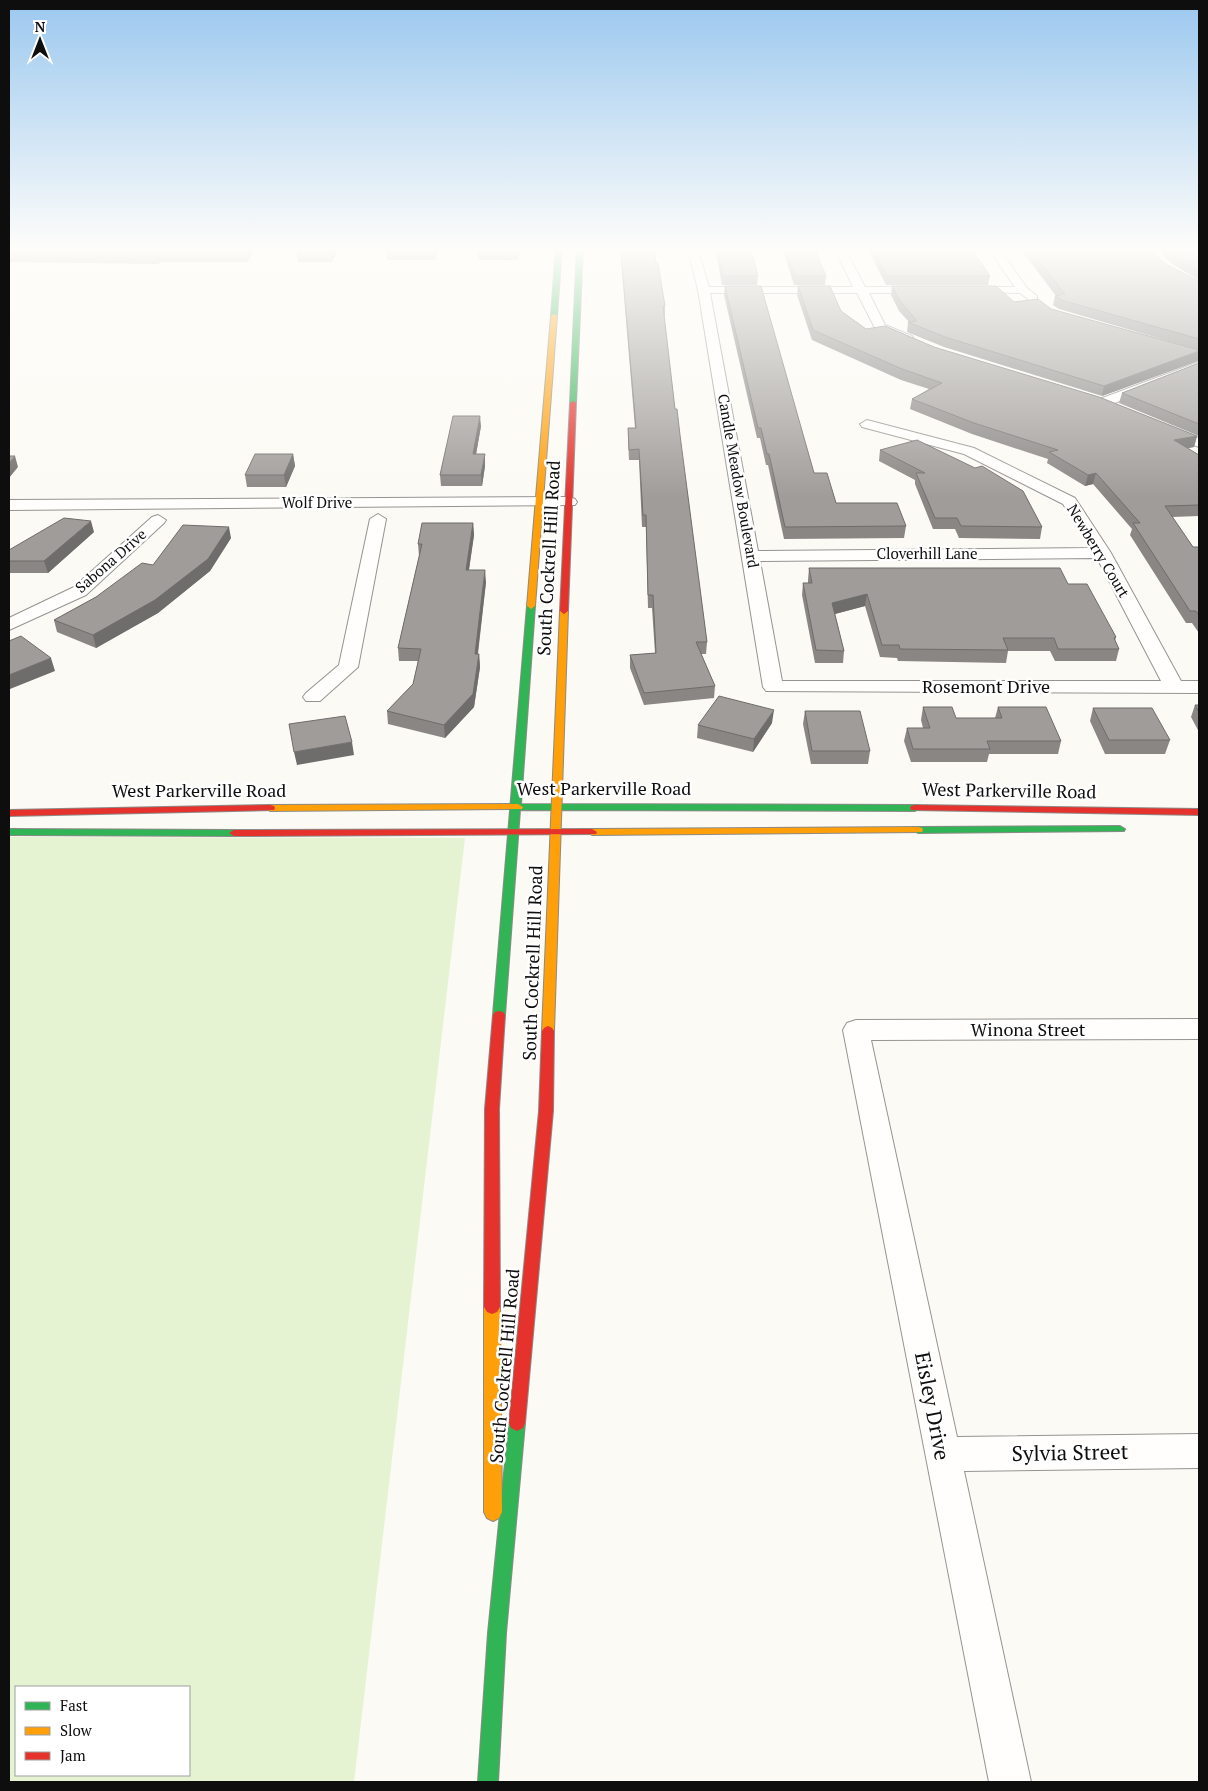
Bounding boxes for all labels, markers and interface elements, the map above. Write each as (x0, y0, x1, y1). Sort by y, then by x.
north arrow (15, 15, 65, 65)
text: N (35, 17, 46, 36)
street label: Candle Meadow Boulevard (714, 392, 764, 569)
street label: South Cockrell Hill Road (531, 460, 565, 656)
street label: Wolf Drive (282, 492, 352, 512)
street label: Newberry Court (1063, 500, 1135, 601)
street label: Sabona Drive (71, 524, 150, 597)
street label: Cloverhill Lane (876, 543, 978, 563)
street label: Rosemont Drive (922, 674, 1050, 698)
street label: West Parkerville Road (517, 776, 691, 800)
street label: West Parkerville Road (922, 776, 1097, 804)
street label: West Parkerville Road (112, 778, 286, 802)
street label: South Cockrell Hill Road (517, 865, 547, 1061)
street label: Winona Street (970, 1017, 1086, 1041)
street label: South Cockrell Hill Road (484, 1268, 524, 1464)
street label: Eisley Drive (909, 1349, 957, 1462)
street label: Sylvia Street (1011, 1437, 1129, 1467)
legend (15, 1686, 190, 1776)
text: Fast (60, 1695, 88, 1715)
text: Slow (60, 1720, 93, 1740)
text: Jam (60, 1745, 86, 1765)

